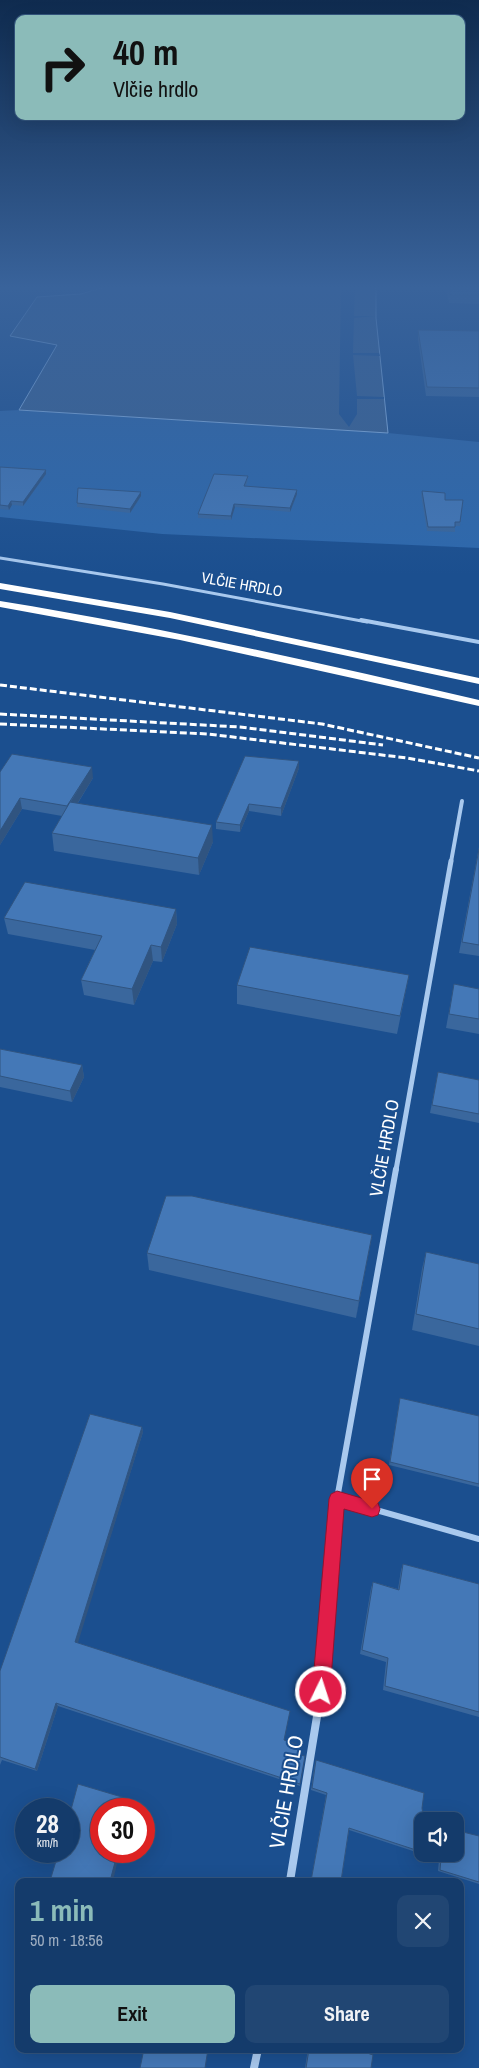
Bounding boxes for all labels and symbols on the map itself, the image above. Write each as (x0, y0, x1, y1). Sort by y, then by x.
street label: VLČIE HRDLO (200, 567, 284, 601)
street label: VLČIE HRDLO (363, 1097, 405, 1199)
pin (351, 1458, 393, 1509)
position arrow (294, 1665, 346, 1717)
street label: VLČIE HRDLO (262, 1733, 310, 1851)
speed limit sign: 30 (90, 1798, 155, 1863)

